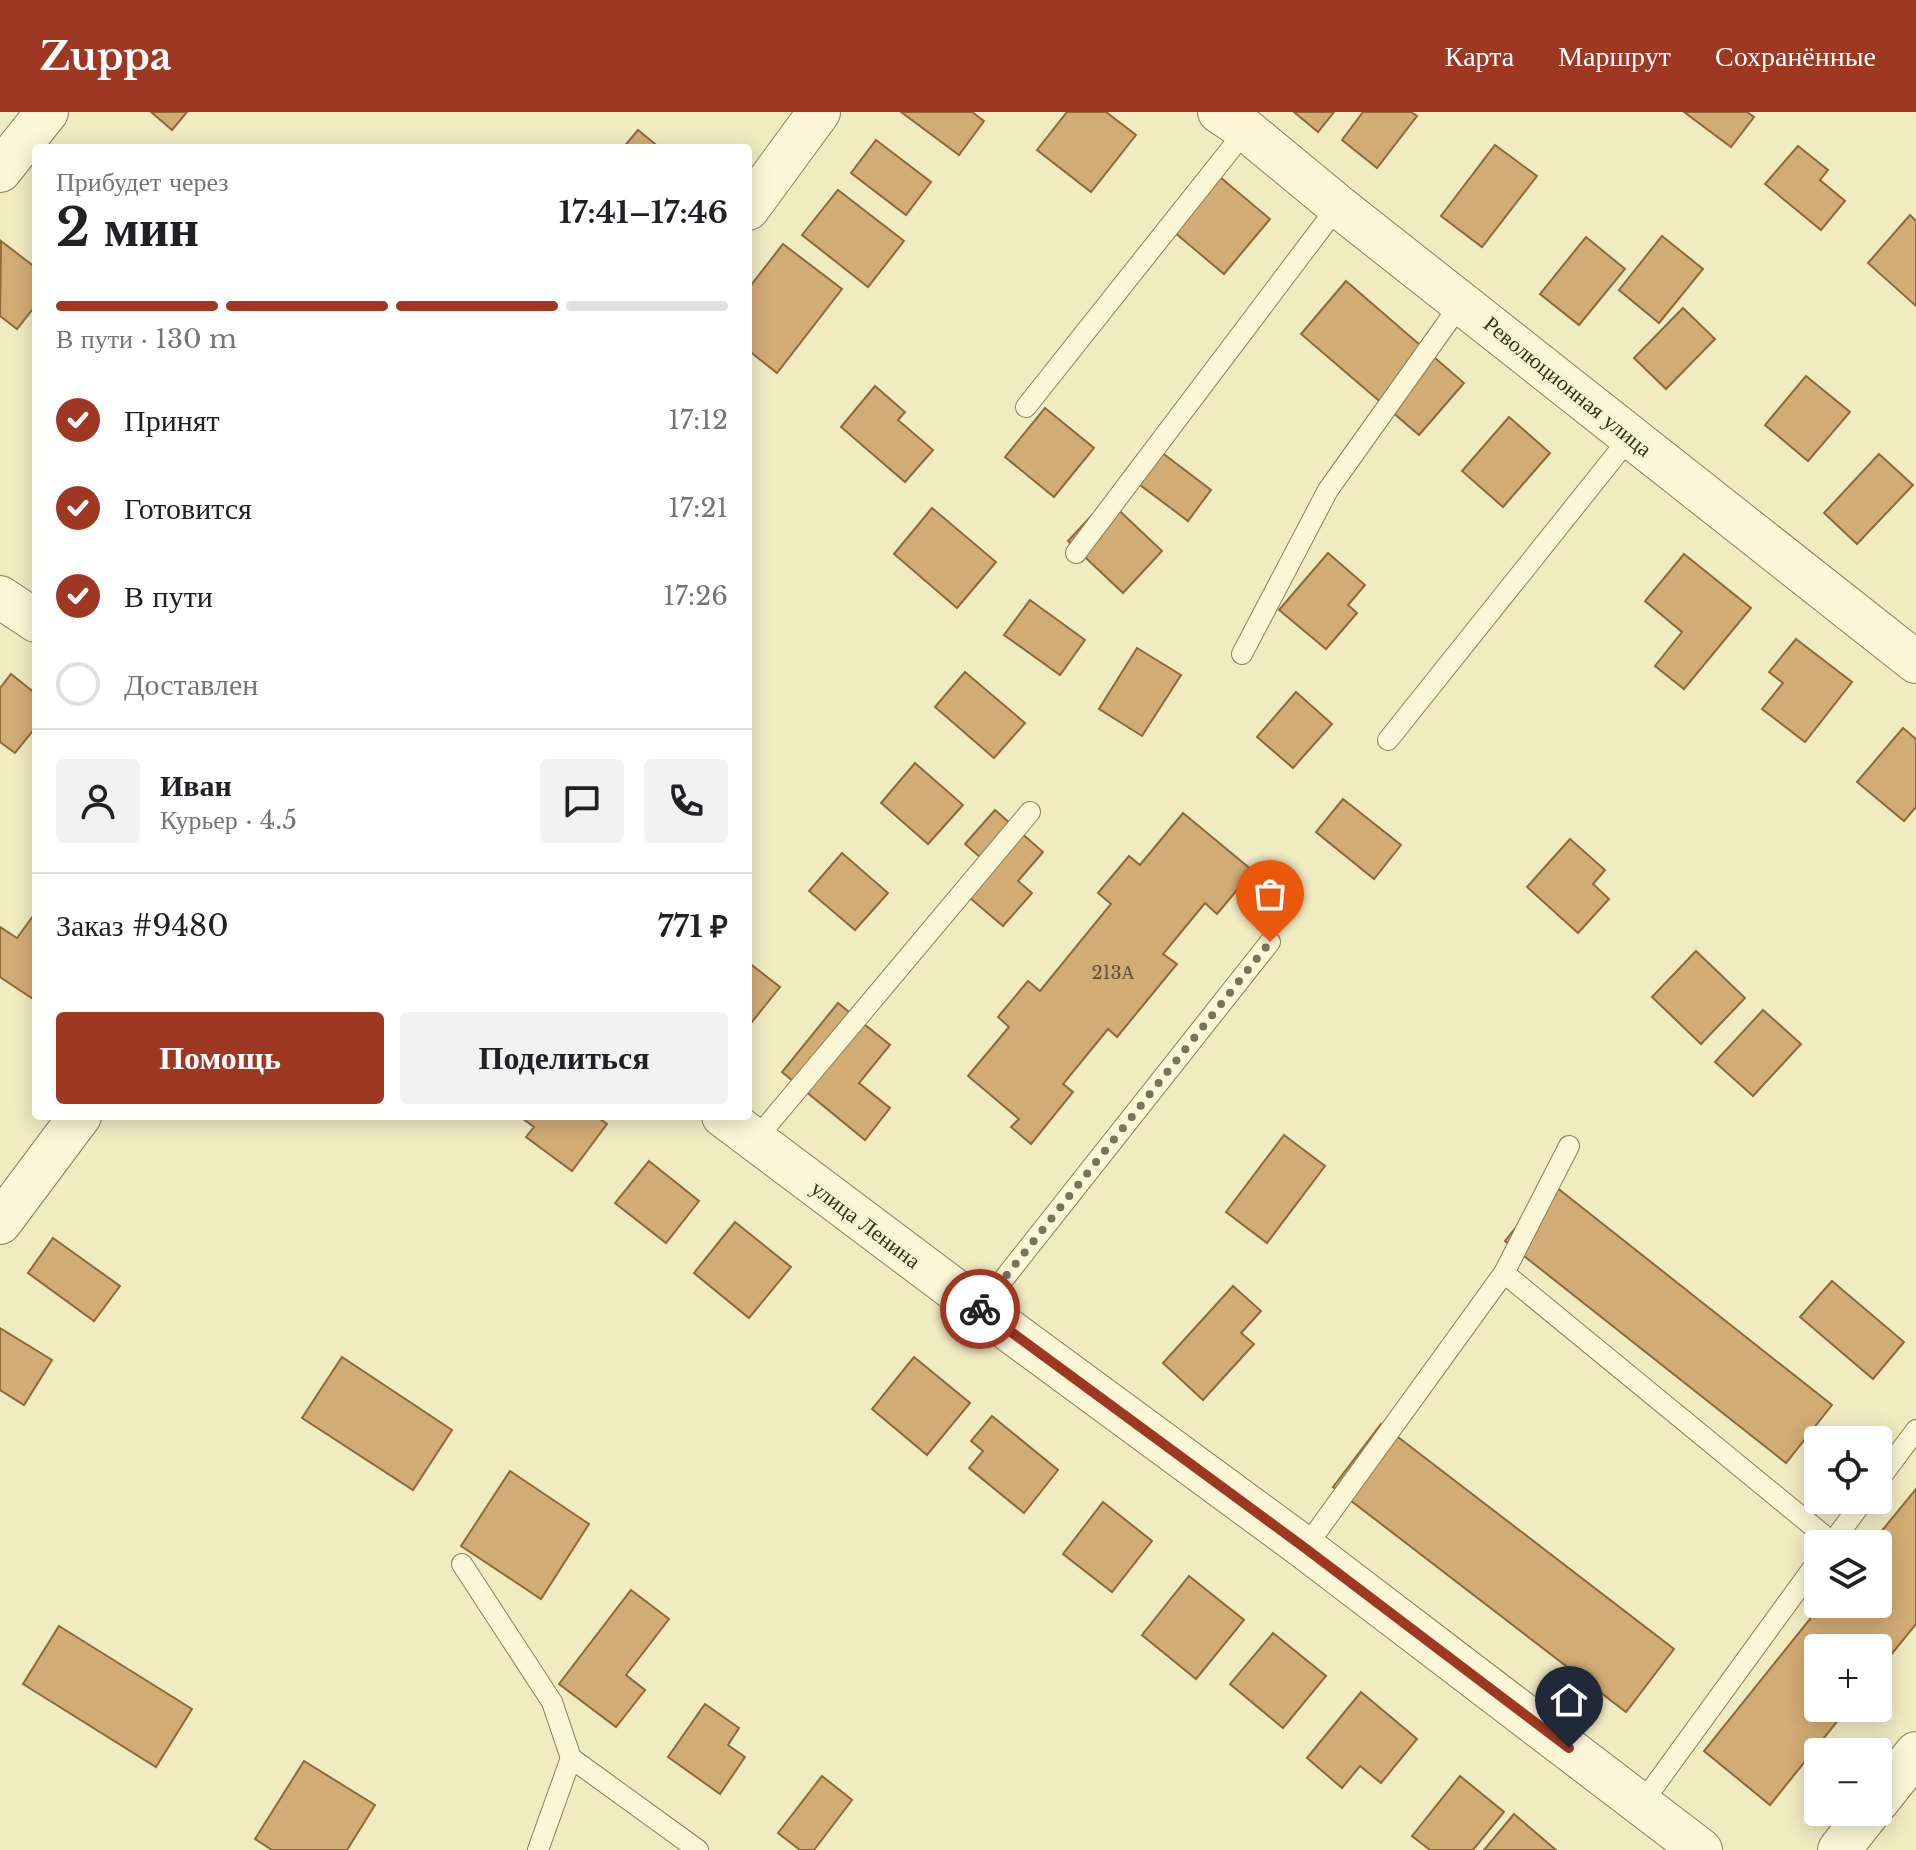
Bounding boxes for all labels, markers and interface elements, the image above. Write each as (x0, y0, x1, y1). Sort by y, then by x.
text: Zuppa (40, 33, 172, 80)
text: Карта (1445, 39, 1514, 74)
text: Маршрут (1558, 39, 1671, 74)
text: Сохранённые (1715, 39, 1876, 74)
text: Прибудет через (56, 166, 229, 198)
text: 17:41–17:46 (559, 194, 728, 231)
text: 2 мин (56, 196, 199, 260)
street label: Революционная улица (1478, 310, 1657, 463)
text: В пути · 130 m (56, 323, 237, 355)
icon: check (56, 398, 100, 442)
text: Принят (124, 402, 220, 439)
text: 17:12 (668, 404, 728, 436)
icon: check (56, 486, 100, 530)
text: Готовится (124, 490, 252, 527)
text: 17:21 (668, 492, 728, 524)
icon: check (56, 574, 100, 618)
text: В пути (124, 578, 213, 615)
text: 17:26 (663, 580, 728, 612)
text: Доставлен (124, 666, 258, 703)
button: person (56, 759, 140, 843)
button: chat (540, 759, 624, 843)
button: phone (644, 759, 728, 843)
text: Иван (160, 767, 232, 804)
text: Курьер · 4.5 (160, 804, 297, 836)
pin (1236, 860, 1304, 942)
icon: bag (1248, 872, 1292, 916)
text: Заказ #9480 (56, 907, 229, 944)
text: 771 ₽ (658, 908, 728, 945)
house number: 213А (1091, 962, 1135, 984)
button: Помощь (56, 1012, 384, 1104)
button: Поделиться (400, 1012, 728, 1104)
street label: улица Ленина (806, 1174, 926, 1275)
courier (940, 1269, 1020, 1349)
icon: bike (958, 1287, 1002, 1331)
map controls (1804, 1426, 1892, 1826)
button: locate (1804, 1426, 1892, 1514)
button: layers (1804, 1530, 1892, 1618)
button: + (1804, 1634, 1892, 1722)
pin (1535, 1666, 1603, 1748)
icon: home (1547, 1678, 1591, 1722)
button: − (1804, 1738, 1892, 1826)

